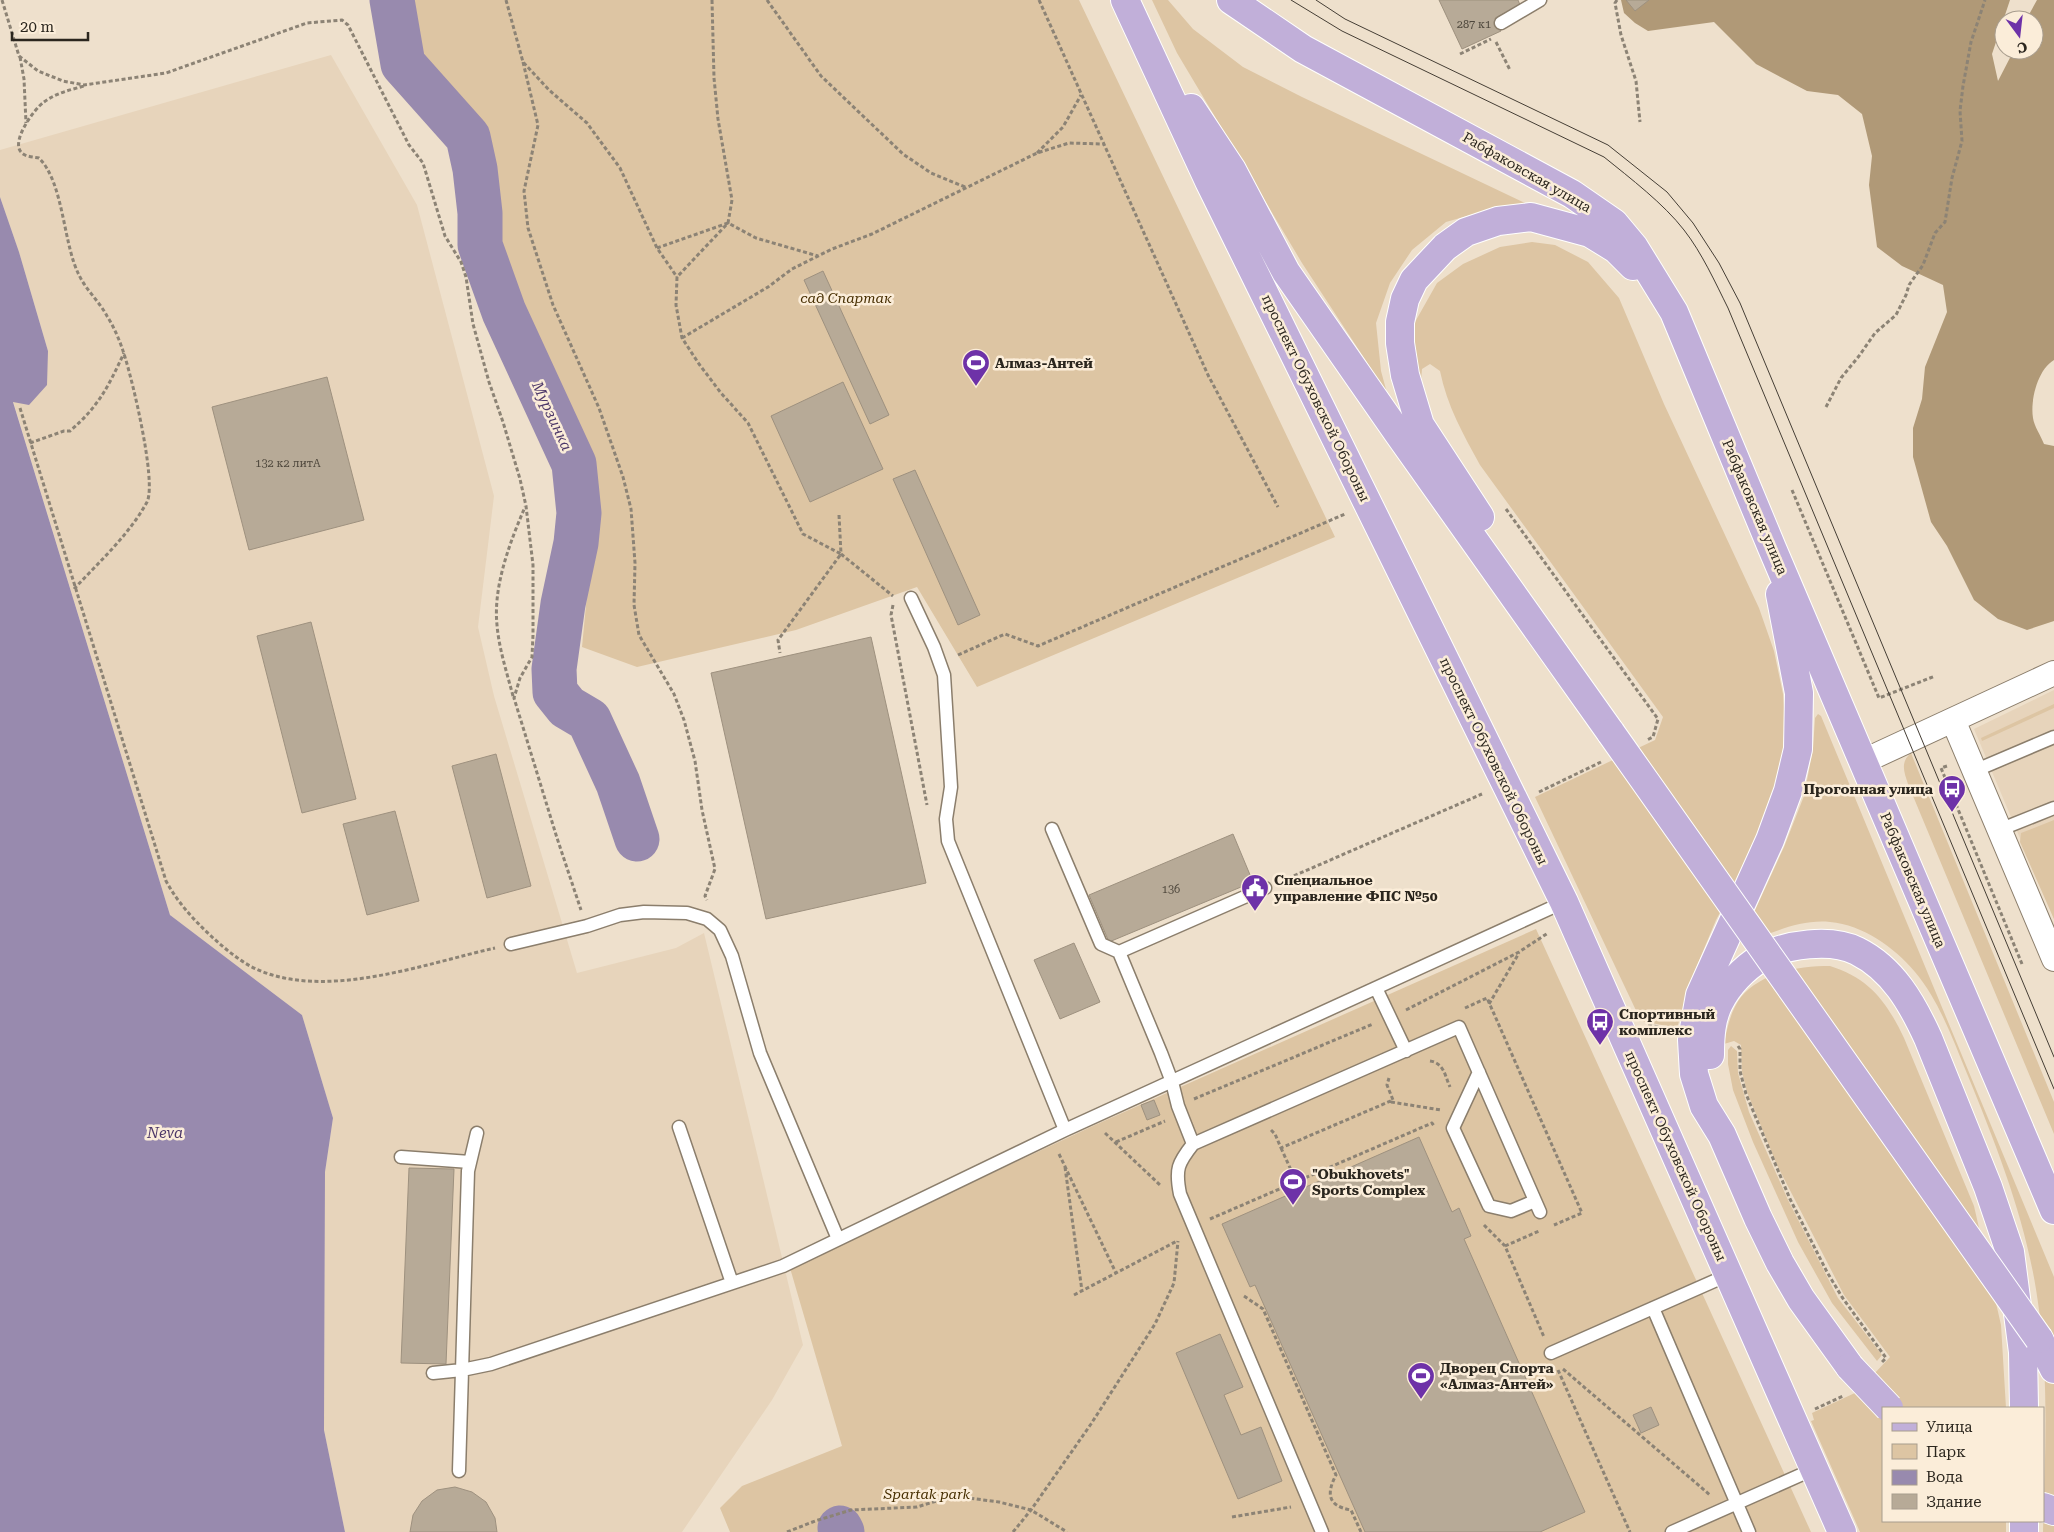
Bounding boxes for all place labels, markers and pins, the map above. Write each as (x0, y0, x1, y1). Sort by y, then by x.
sports icon: Алмаз-Антей (961, 348, 991, 387)
place label: Алмаз-Антей (995, 355, 1093, 371)
bus stop icon: Прогонная улица (1937, 774, 1967, 813)
place label: Прогонная улица (1803, 781, 1934, 797)
place label: Специальное управление ФПС №50 (1274, 872, 1438, 904)
public building icon: Специальное управление ФПС №50 (1240, 873, 1270, 912)
place label: Спортивный комплекс (1619, 1006, 1716, 1038)
bus stop icon: Спортивный комплекс (1585, 1007, 1615, 1046)
place label: "Obukhovets" Sports Complex (1312, 1166, 1426, 1198)
sports icon: "Obukhovets" Sports Complex (1278, 1167, 1308, 1206)
place label: Дворец Спорта «Алмаз-Антей» (1440, 1360, 1555, 1392)
sports icon: Дворец Спорта «Алмаз-Антей» (1406, 1361, 1436, 1400)

